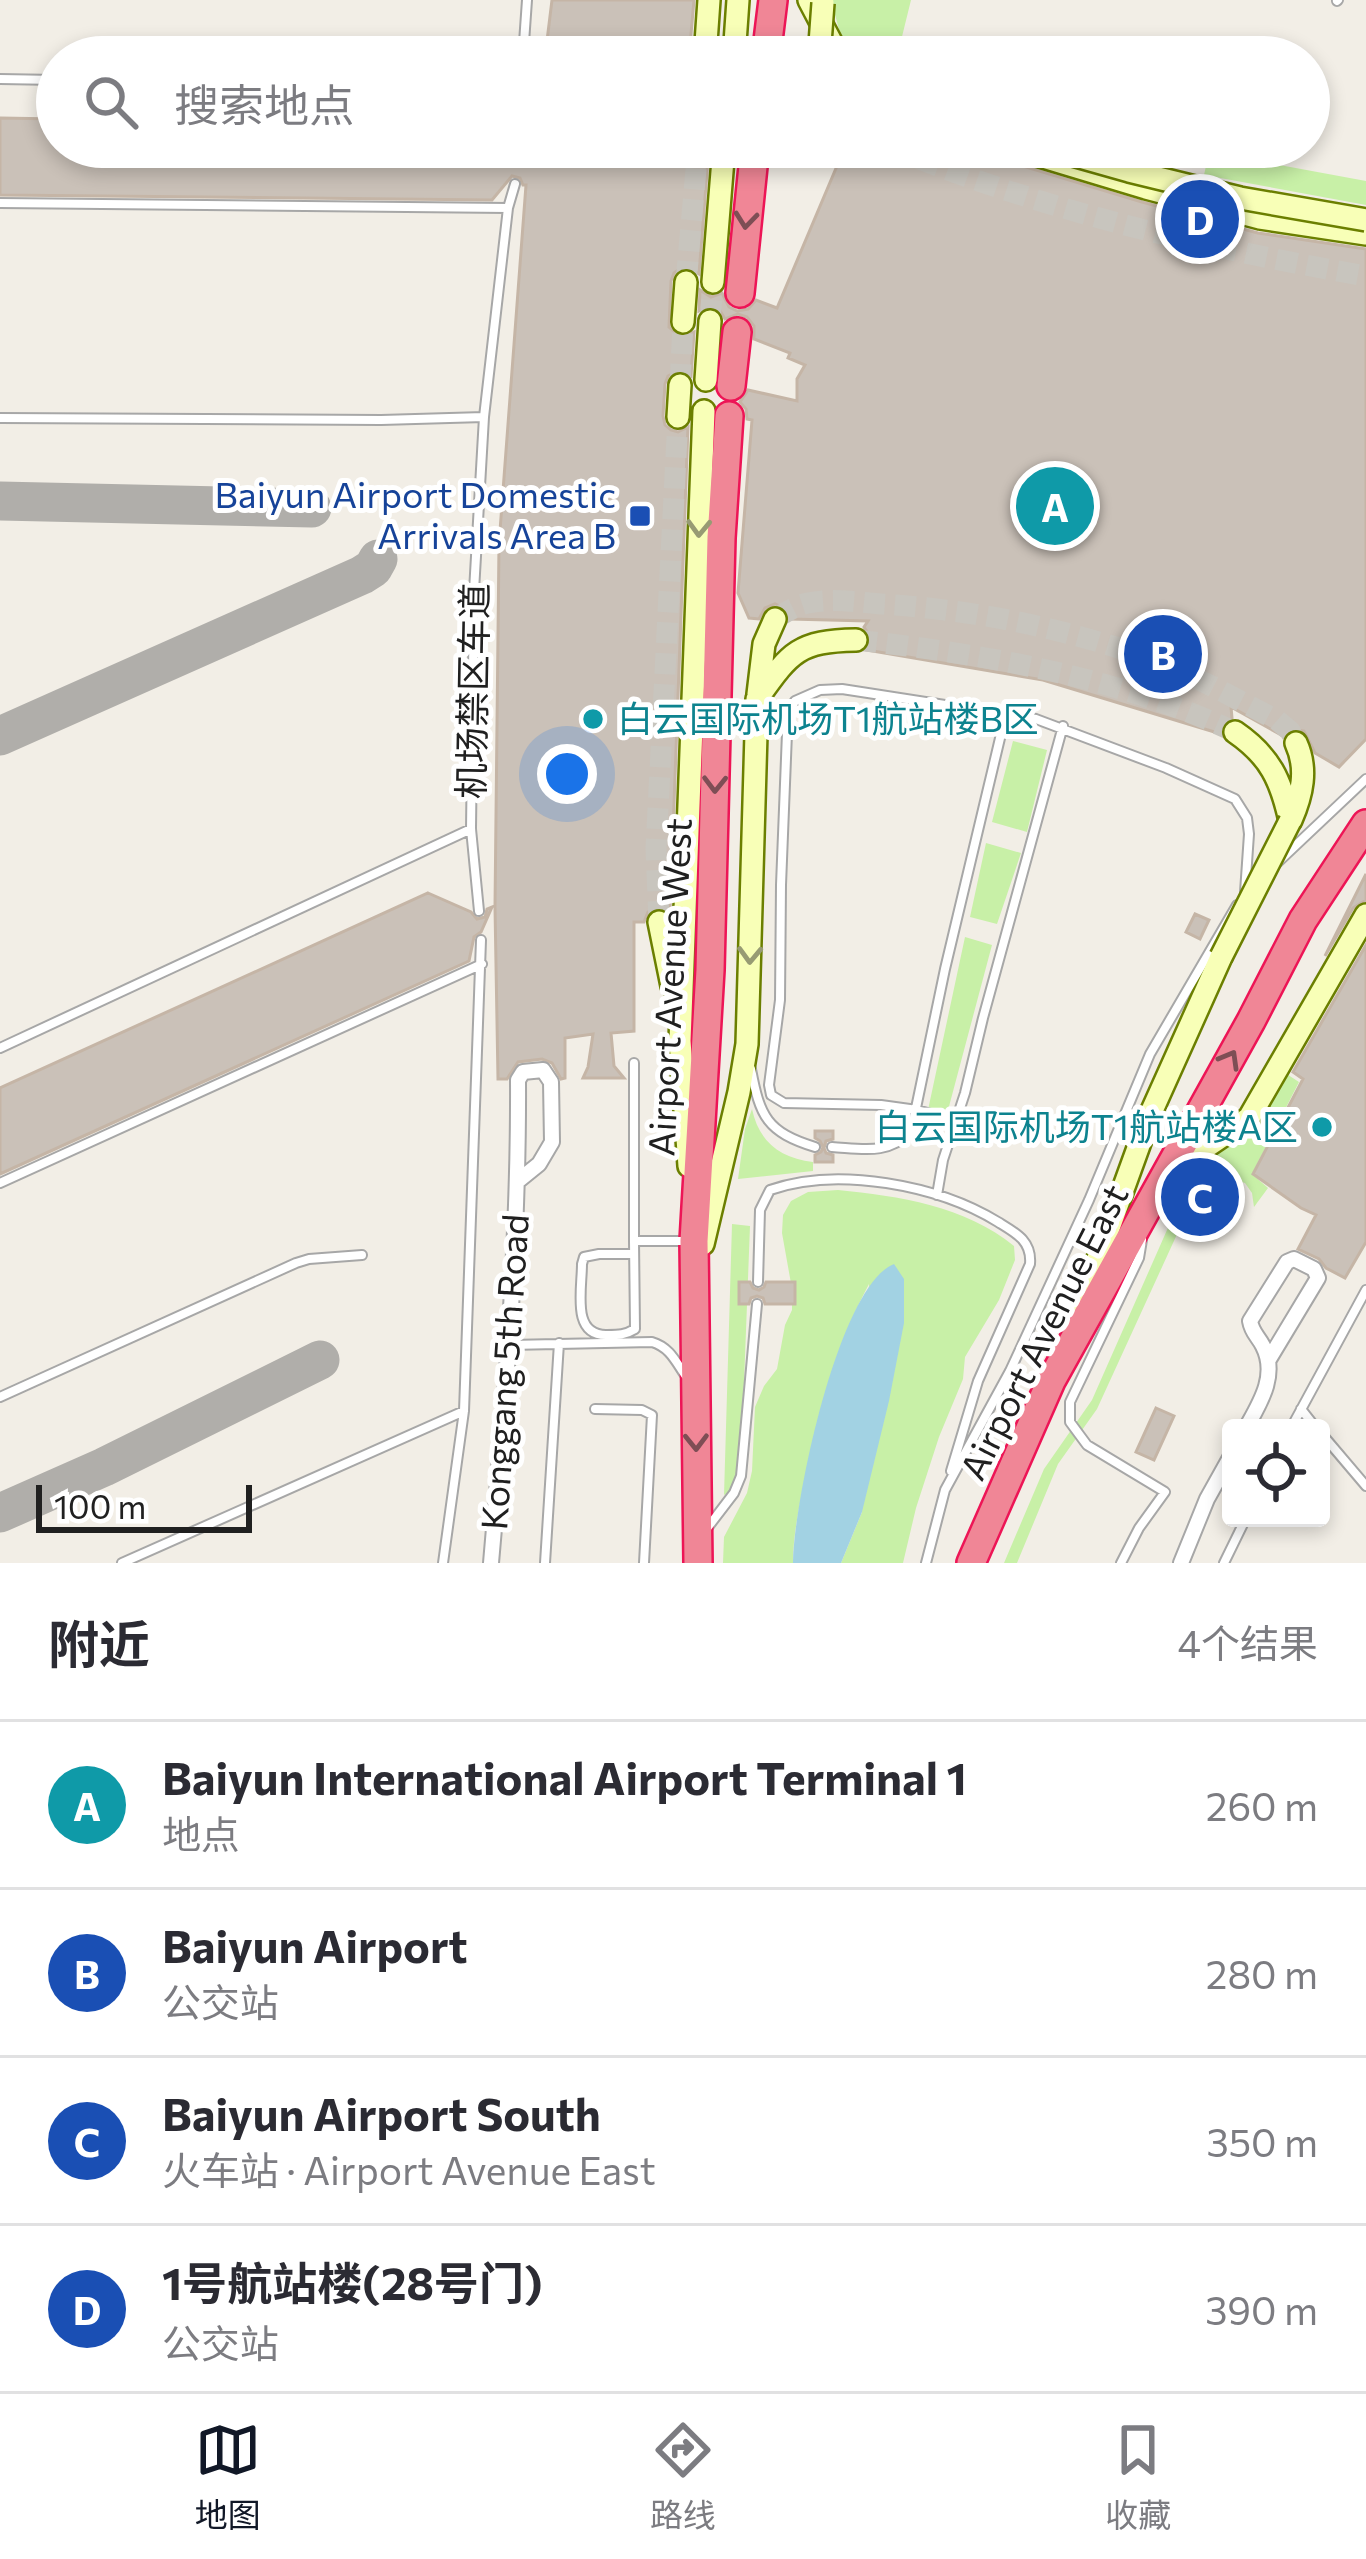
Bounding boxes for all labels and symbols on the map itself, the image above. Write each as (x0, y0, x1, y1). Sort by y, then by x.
pin: D (1161, 174, 1239, 264)
one-way arrow (734, 211, 759, 230)
pin: A (1016, 461, 1094, 551)
place label: Baiyun Airport Domestic Arrivals Area B (215, 471, 616, 556)
marker: Baiyun Airport Domestic Arrivals Area B (627, 503, 653, 529)
one-way arrow (686, 519, 712, 538)
street label: 机场禁区车道 (447, 583, 495, 799)
pin: B (1124, 609, 1202, 699)
place label: 白云国际机场T1航站楼B区 (617, 695, 1039, 739)
marker: 白云国际机场T1航站楼B区 (580, 706, 606, 732)
your location (537, 744, 597, 804)
one-way arrow (703, 775, 729, 794)
street label: Airport Avenue West (637, 817, 699, 1157)
one-way arrow (737, 946, 763, 965)
one-way arrow (1215, 1050, 1238, 1071)
place label: 白云国际机场T1航站楼A区 (875, 1103, 1298, 1147)
marker: 白云国际机场T1航站楼A区 (1309, 1114, 1335, 1140)
pin: C (1161, 1152, 1239, 1242)
street label: Airport Avenue East (949, 1176, 1136, 1486)
street label: Konggang 5th Road (470, 1212, 536, 1531)
one-way arrow (682, 1433, 708, 1452)
scale bar (36, 1479, 252, 1532)

